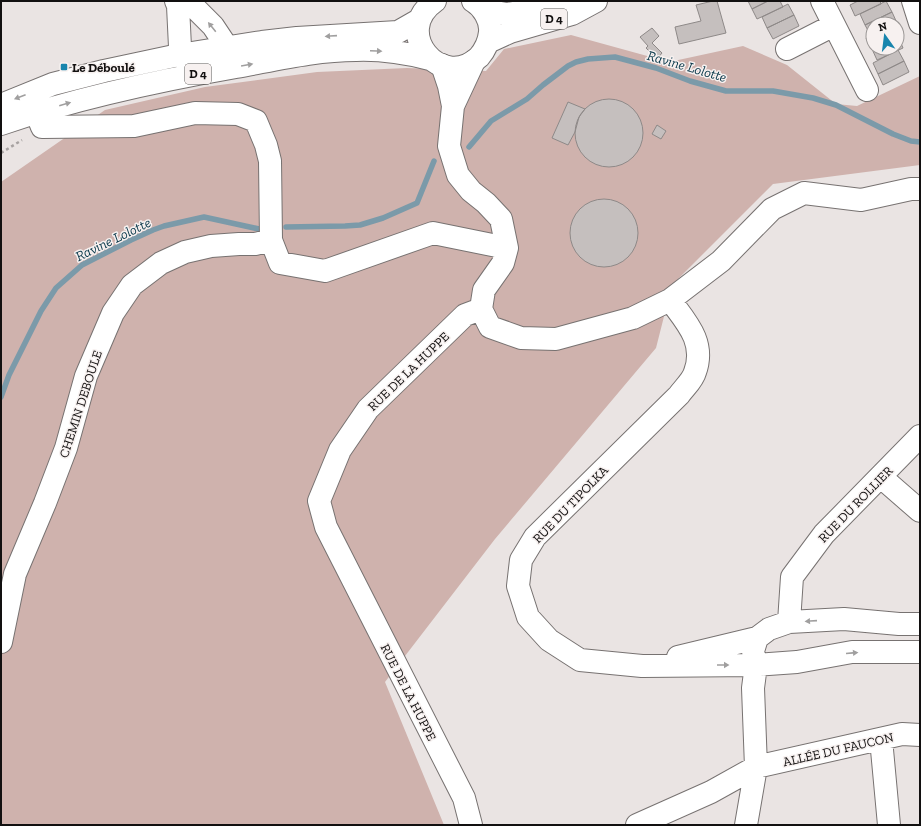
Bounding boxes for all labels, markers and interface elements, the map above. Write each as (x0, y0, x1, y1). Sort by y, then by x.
road number: D 4 (541, 9, 567, 29)
north arrow (865, 16, 905, 56)
text: N (877, 19, 889, 34)
one-way arrow (208, 21, 217, 32)
one-way arrow (325, 33, 337, 40)
one-way arrow (370, 47, 382, 54)
water label: Ravine Lolotte (645, 47, 729, 86)
place label: Le Déboulé (72, 60, 136, 75)
marker: Le Déboulé (59, 62, 69, 72)
one-way arrow (241, 62, 253, 68)
road number: D 4 (185, 64, 211, 84)
one-way arrow (13, 95, 25, 101)
one-way arrow (59, 101, 71, 107)
water label: Ravine Lolotte (73, 214, 154, 265)
street label: RUE DE LA HUPPE (365, 329, 452, 414)
street label: CHEMIN DEBOULE (56, 348, 105, 460)
street label: RUE DU TIPOLKA (530, 462, 611, 546)
street label: RUE DU ROLLIER (815, 463, 896, 546)
one-way arrow (805, 617, 817, 624)
street label: RUE DE LA HUPPE (378, 641, 440, 744)
one-way arrow (846, 650, 858, 656)
one-way arrow (717, 662, 730, 668)
street label: ALLÉE DU FAUCON (781, 729, 895, 770)

